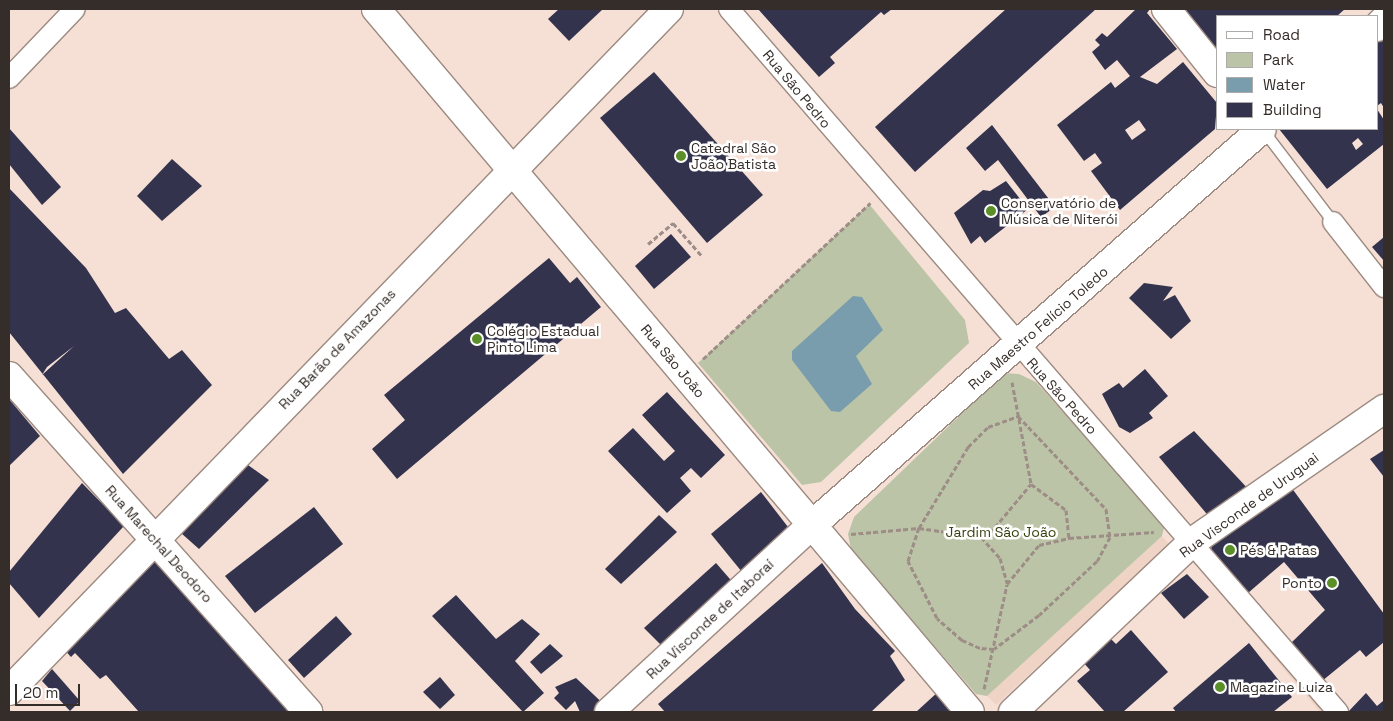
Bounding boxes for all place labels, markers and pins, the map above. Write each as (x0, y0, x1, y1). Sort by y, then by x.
place label: Catedral São João Batista (691, 140, 776, 172)
marker: Catedral São João Batista (675, 150, 687, 162)
place label: Conservatório de Música de Niterói (1001, 195, 1118, 228)
marker: Conservatório de Música de Niterói (985, 205, 997, 217)
place label: Colégio Estadual Pinto Lima (487, 323, 599, 356)
marker: Colégio Estadual Pinto Lima (471, 333, 483, 345)
place label: Pés & Patas (1240, 542, 1317, 558)
marker: Pés & Patas (1224, 544, 1236, 556)
place label: Ponto (1282, 575, 1322, 591)
marker: Ponto (1326, 577, 1338, 589)
place label: Magazine Luiza (1230, 679, 1333, 695)
marker: Magazine Luiza (1214, 681, 1226, 693)

